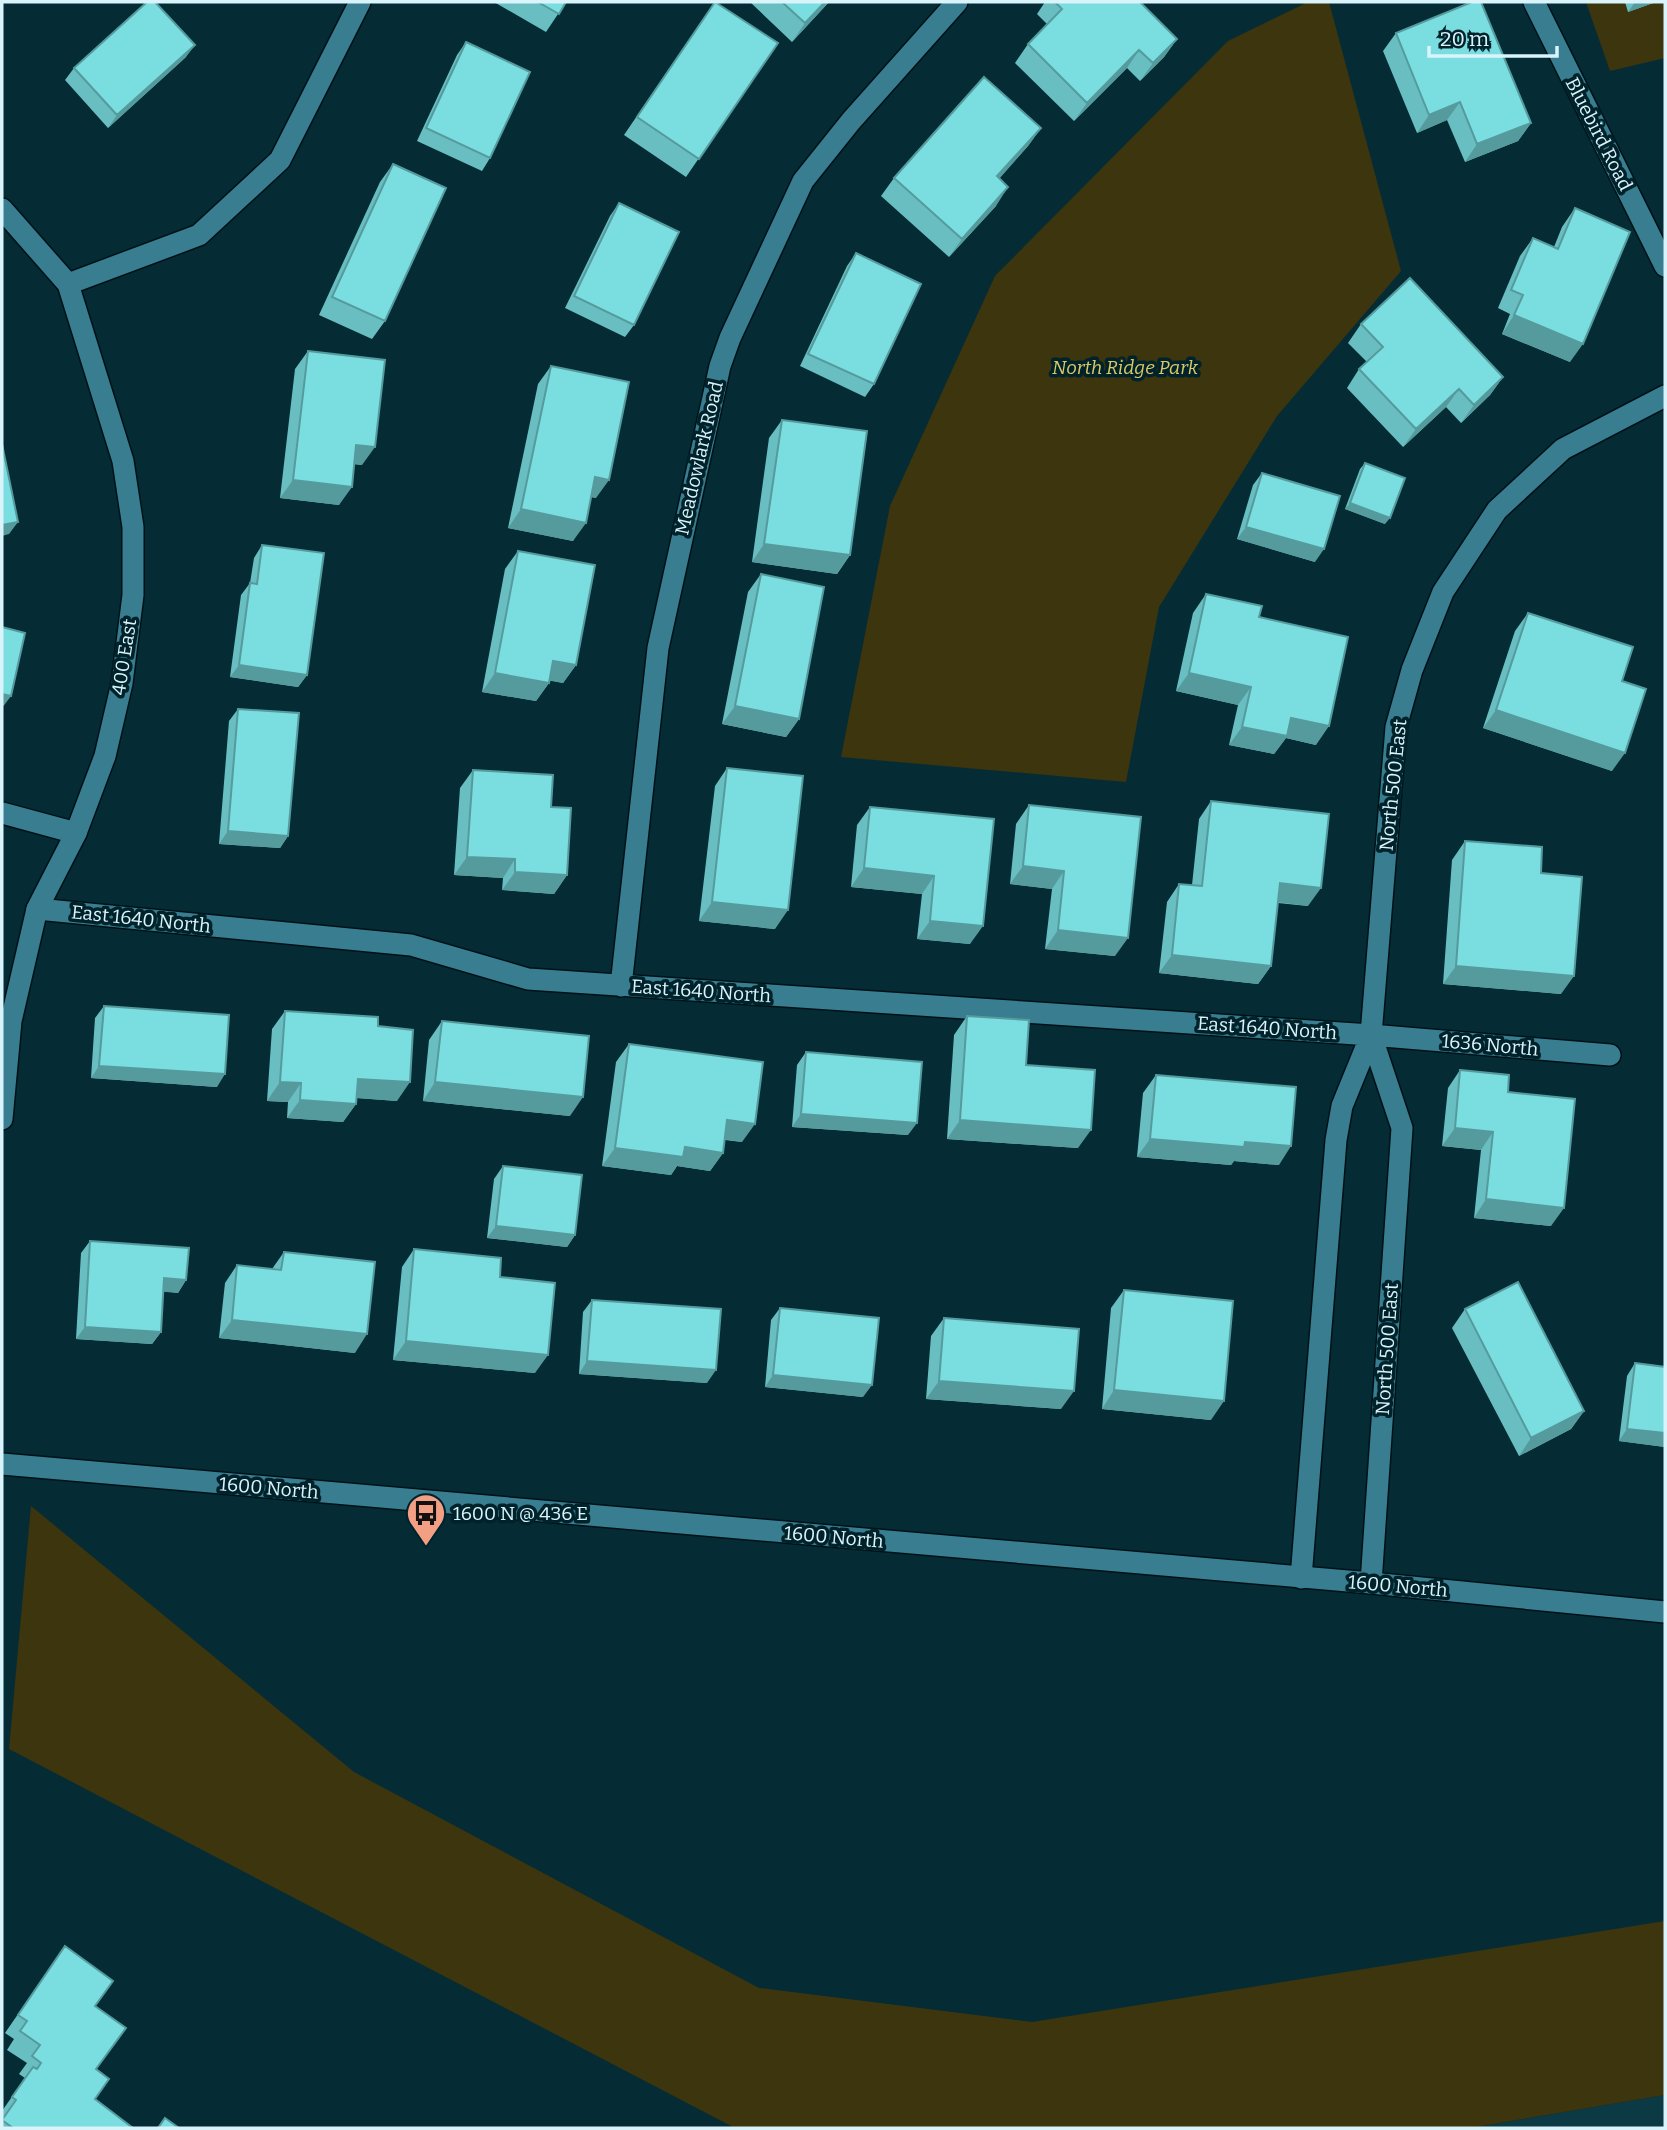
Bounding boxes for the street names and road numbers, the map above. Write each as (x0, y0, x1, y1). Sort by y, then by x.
street label: Bluebird Road (1561, 74, 1637, 194)
street label: Meadowlark Road (670, 379, 728, 537)
street label: 400 East (107, 617, 141, 697)
street label: North 500 East (1375, 718, 1411, 852)
street label: East 1640 North (70, 900, 212, 938)
street label: East 1640 North (630, 975, 772, 1007)
street label: East 1640 North (1196, 1012, 1338, 1044)
street label: 1636 North (1441, 1029, 1539, 1061)
street label: North 500 East (1371, 1282, 1403, 1416)
street label: 1600 North (218, 1472, 320, 1504)
street label: 1600 North (783, 1521, 885, 1553)
street label: 1600 North (1347, 1570, 1449, 1602)

